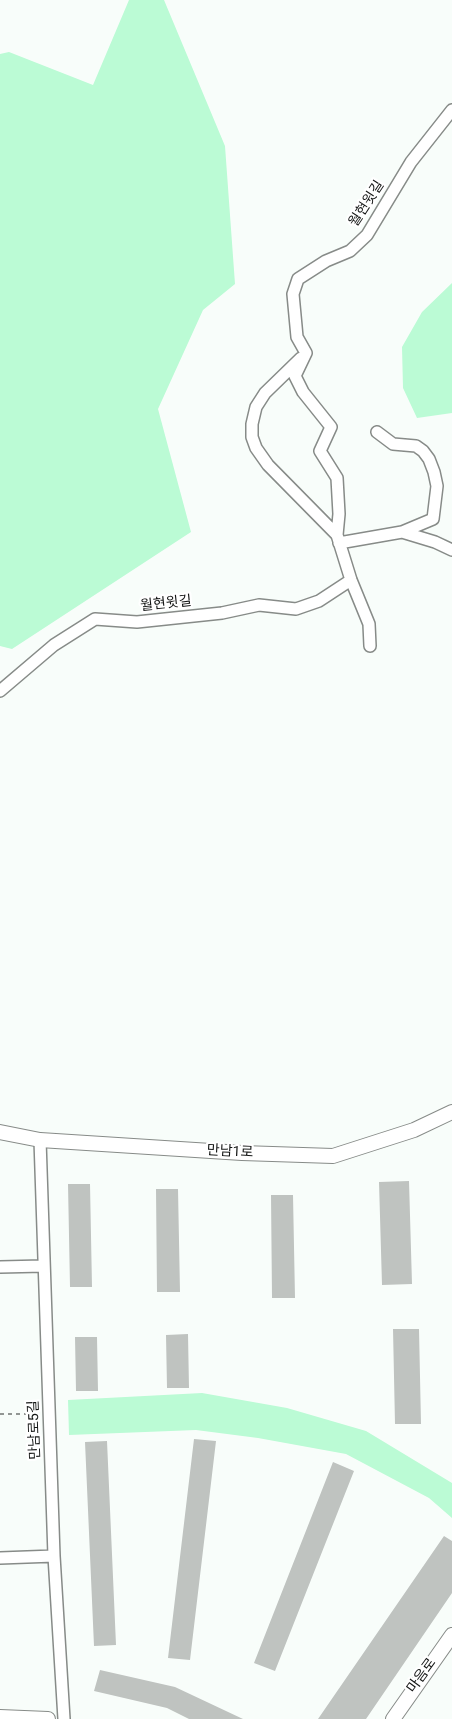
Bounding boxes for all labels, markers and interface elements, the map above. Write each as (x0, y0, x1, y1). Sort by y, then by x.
street label: 월현윗길 (346, 178, 388, 230)
street label: 월현윗길 (140, 593, 192, 615)
street label: 만남1로 (206, 1142, 254, 1162)
street label: 만남로5길 (26, 1400, 44, 1460)
street label: 마음로 (404, 1655, 440, 1697)

